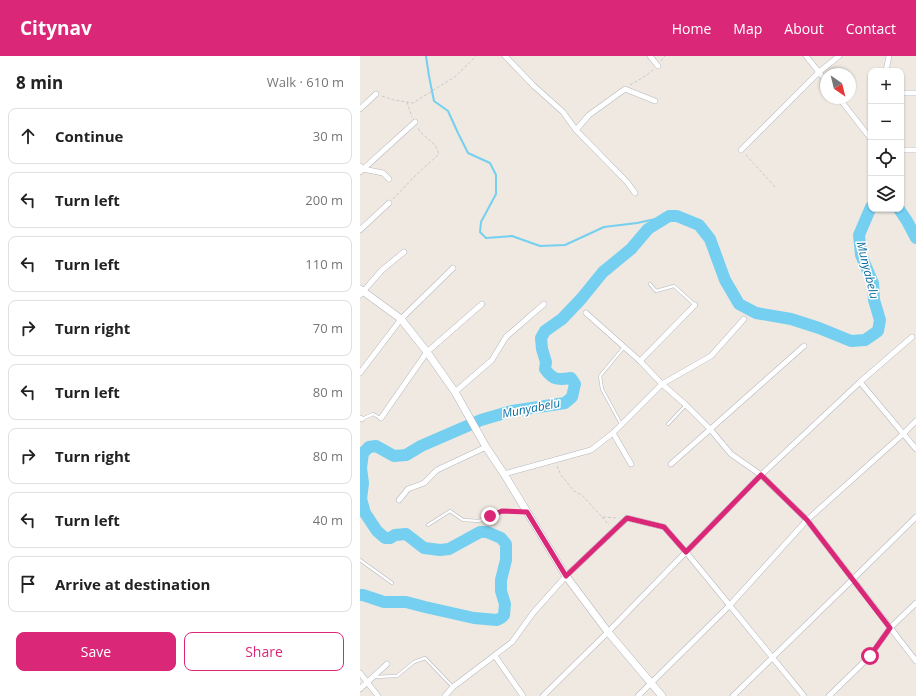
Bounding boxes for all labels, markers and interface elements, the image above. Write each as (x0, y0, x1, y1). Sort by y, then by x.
text: Citynav (20, 15, 92, 41)
text: Home (672, 19, 711, 38)
text: Map (733, 19, 762, 38)
text: About (784, 19, 824, 38)
text: Contact (846, 19, 896, 38)
north arrow (820, 68, 856, 104)
map controls (868, 68, 904, 212)
button: + (868, 68, 904, 104)
text: 8 min (16, 71, 63, 94)
text: Walk · 610 m (267, 73, 344, 91)
button: − (868, 104, 904, 140)
icon: ahead (17, 125, 39, 147)
text: Continue (55, 126, 123, 146)
text: 30 m (313, 127, 343, 145)
button: locate (868, 140, 904, 176)
button: layers (868, 176, 904, 212)
icon: left (17, 189, 39, 211)
text: Turn left (55, 190, 120, 210)
text: 200 m (305, 191, 343, 209)
water label: Munyabelu (853, 239, 883, 301)
icon: left (17, 253, 39, 275)
text: Turn left (55, 254, 120, 274)
text: 110 m (305, 255, 343, 273)
icon: right (17, 317, 39, 339)
text: Turn right (55, 318, 130, 338)
text: 70 m (313, 319, 343, 337)
icon: left (17, 381, 39, 403)
text: Turn left (55, 382, 120, 402)
text: 80 m (313, 383, 343, 401)
water label: Munyabelu (500, 394, 562, 422)
icon: right (17, 445, 39, 467)
text: Turn right (55, 446, 130, 466)
text: 80 m (313, 447, 343, 465)
route end (481, 507, 499, 525)
icon: left (17, 509, 39, 531)
text: Turn left (55, 510, 120, 530)
text: 40 m (313, 511, 343, 529)
icon: arrive (17, 573, 39, 595)
text: Arrive at destination (55, 574, 210, 594)
button: Save (16, 632, 176, 671)
button: Share (184, 632, 344, 671)
route start (861, 647, 879, 665)

